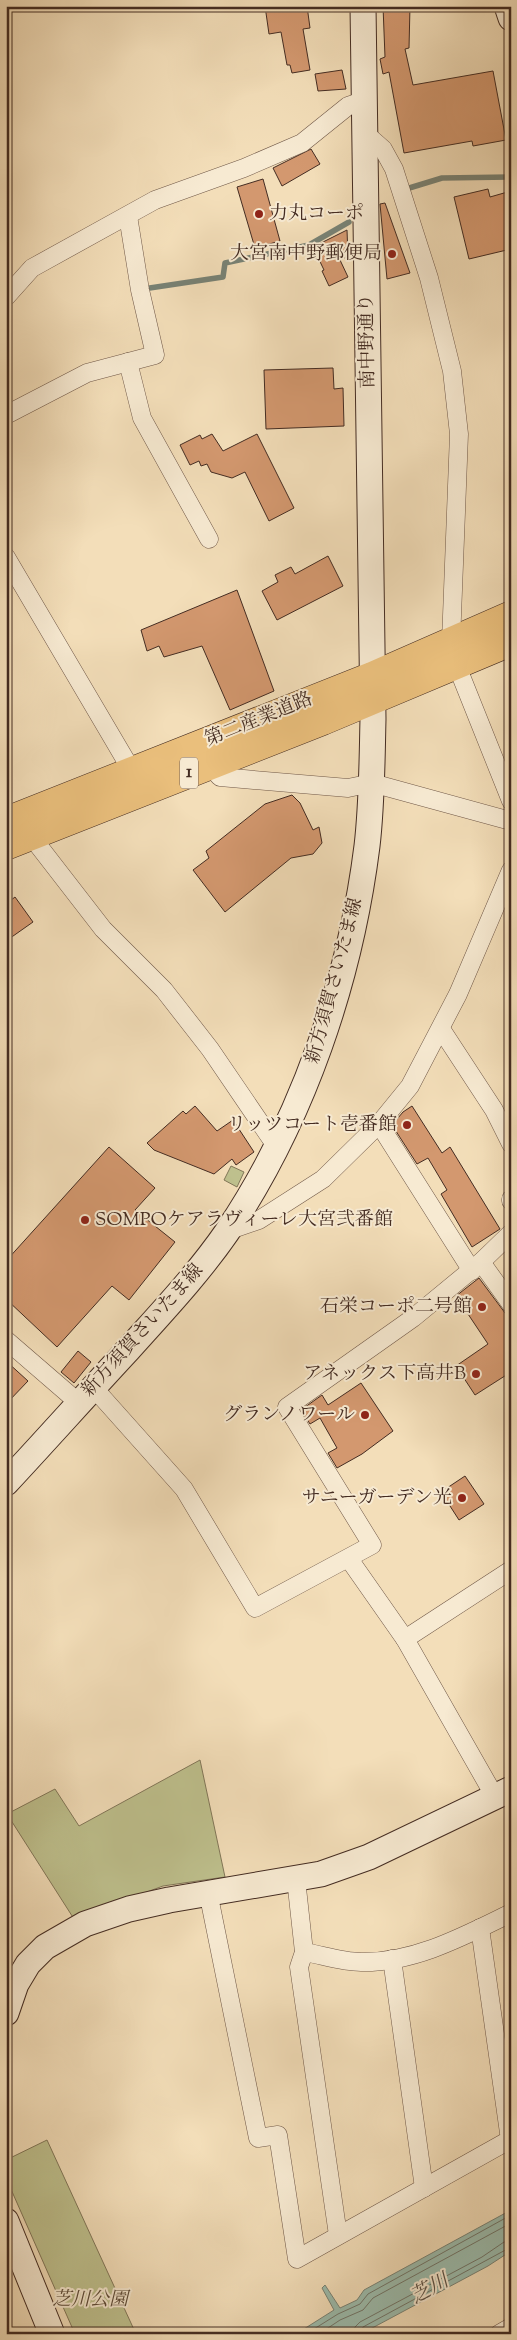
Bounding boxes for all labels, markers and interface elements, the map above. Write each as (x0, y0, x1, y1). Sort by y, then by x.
place label: 力丸コーポ (269, 201, 364, 228)
marker: 力丸コーポ (253, 208, 265, 220)
place label: 大宮南中野郵便局 (230, 241, 382, 268)
marker: 大宮南中野郵便局 (386, 248, 398, 260)
street label: 南中野通り (354, 293, 382, 389)
street label: 第二産業道路 (201, 686, 317, 754)
road number: 1 (180, 758, 198, 788)
street label: 新方須賀さいたま線 (300, 895, 370, 1067)
place label: リッツコート壱番館 (227, 1112, 397, 1139)
marker: リッツコート壱番館 (401, 1119, 413, 1131)
place label: SOMPOケアラヴィーレ大宮弐番館 (95, 1207, 393, 1234)
marker: SOMPOケアラヴィーレ大宮弐番館 (79, 1214, 91, 1226)
street label: 新方須賀さいたま線 (76, 1258, 210, 1404)
place label: 石栄コーポ二号館 (320, 1294, 472, 1321)
marker: 石栄コーポ二号館 (476, 1301, 488, 1313)
place label: アネックス下高井B (303, 1361, 466, 1388)
marker: アネックス下高井B (470, 1368, 482, 1380)
place label: グランノワール (223, 1402, 355, 1429)
marker: グランノワール (359, 1409, 371, 1421)
place label: サニーガーデン光 (302, 1485, 452, 1512)
marker: サニーガーデン光 (456, 1492, 468, 1504)
water label: 芝川 (405, 2267, 456, 2312)
park label: 芝川公園 (52, 2287, 131, 2314)

